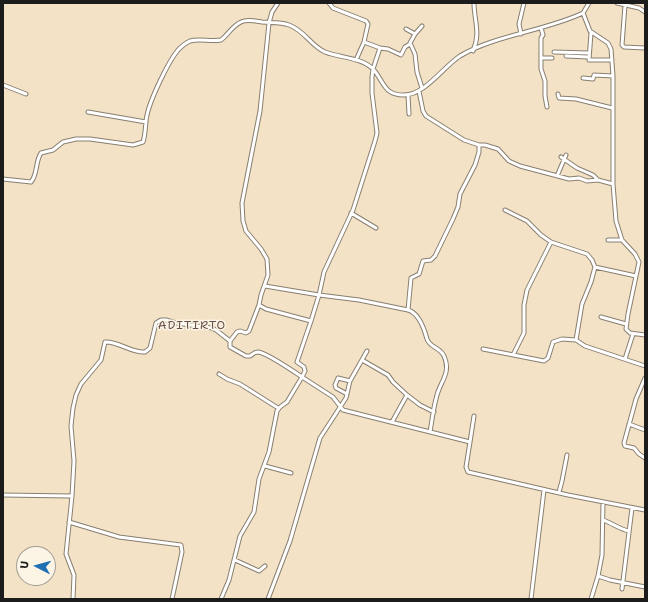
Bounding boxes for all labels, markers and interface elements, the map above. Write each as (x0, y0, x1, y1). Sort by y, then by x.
district label: ADITIRTO (158, 319, 226, 333)
north arrow (16, 546, 56, 586)
text: U (17, 560, 32, 569)

